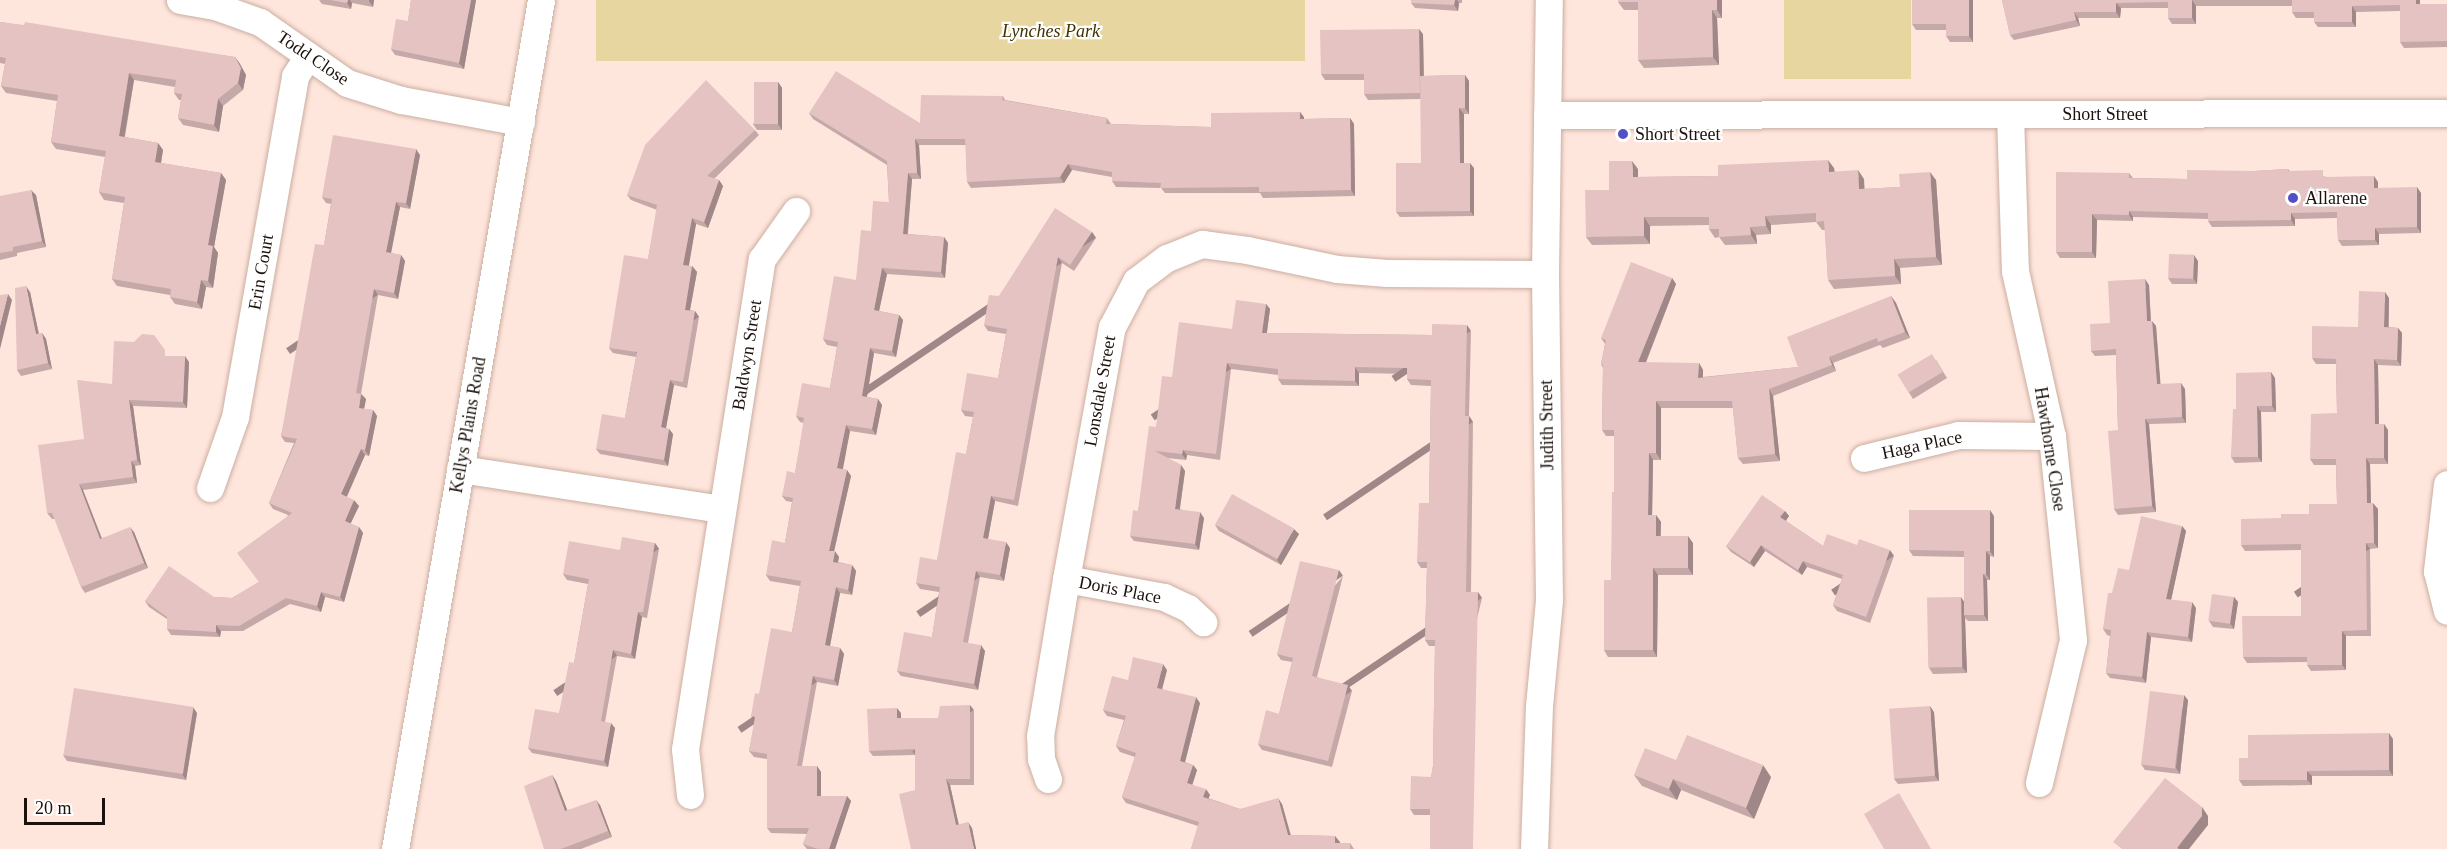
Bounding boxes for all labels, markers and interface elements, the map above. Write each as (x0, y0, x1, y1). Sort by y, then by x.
park label: Lynches Park (1002, 20, 1100, 42)
street label: Todd Close (273, 26, 353, 90)
street label: Short Street (2062, 103, 2148, 125)
place label: Short Street (1635, 123, 1720, 145)
marker: Short Street (1616, 127, 1630, 141)
place label: Allarene (2305, 187, 2367, 209)
marker: Allarene (2286, 191, 2300, 205)
street label: Erin Court (244, 232, 278, 312)
street label: Baldwyn Street (728, 298, 766, 412)
street label: Lonsdale Street (1080, 334, 1120, 448)
street label: Kellys Plains Road (445, 355, 491, 495)
street label: Judith Street (1535, 380, 1559, 470)
street label: Hawthorne Close (2030, 385, 2070, 513)
street label: Haga Place (1880, 426, 1964, 464)
street label: Doris Place (1077, 571, 1163, 609)
scale bar (27, 786, 108, 824)
text: 20 m (35, 798, 72, 818)

